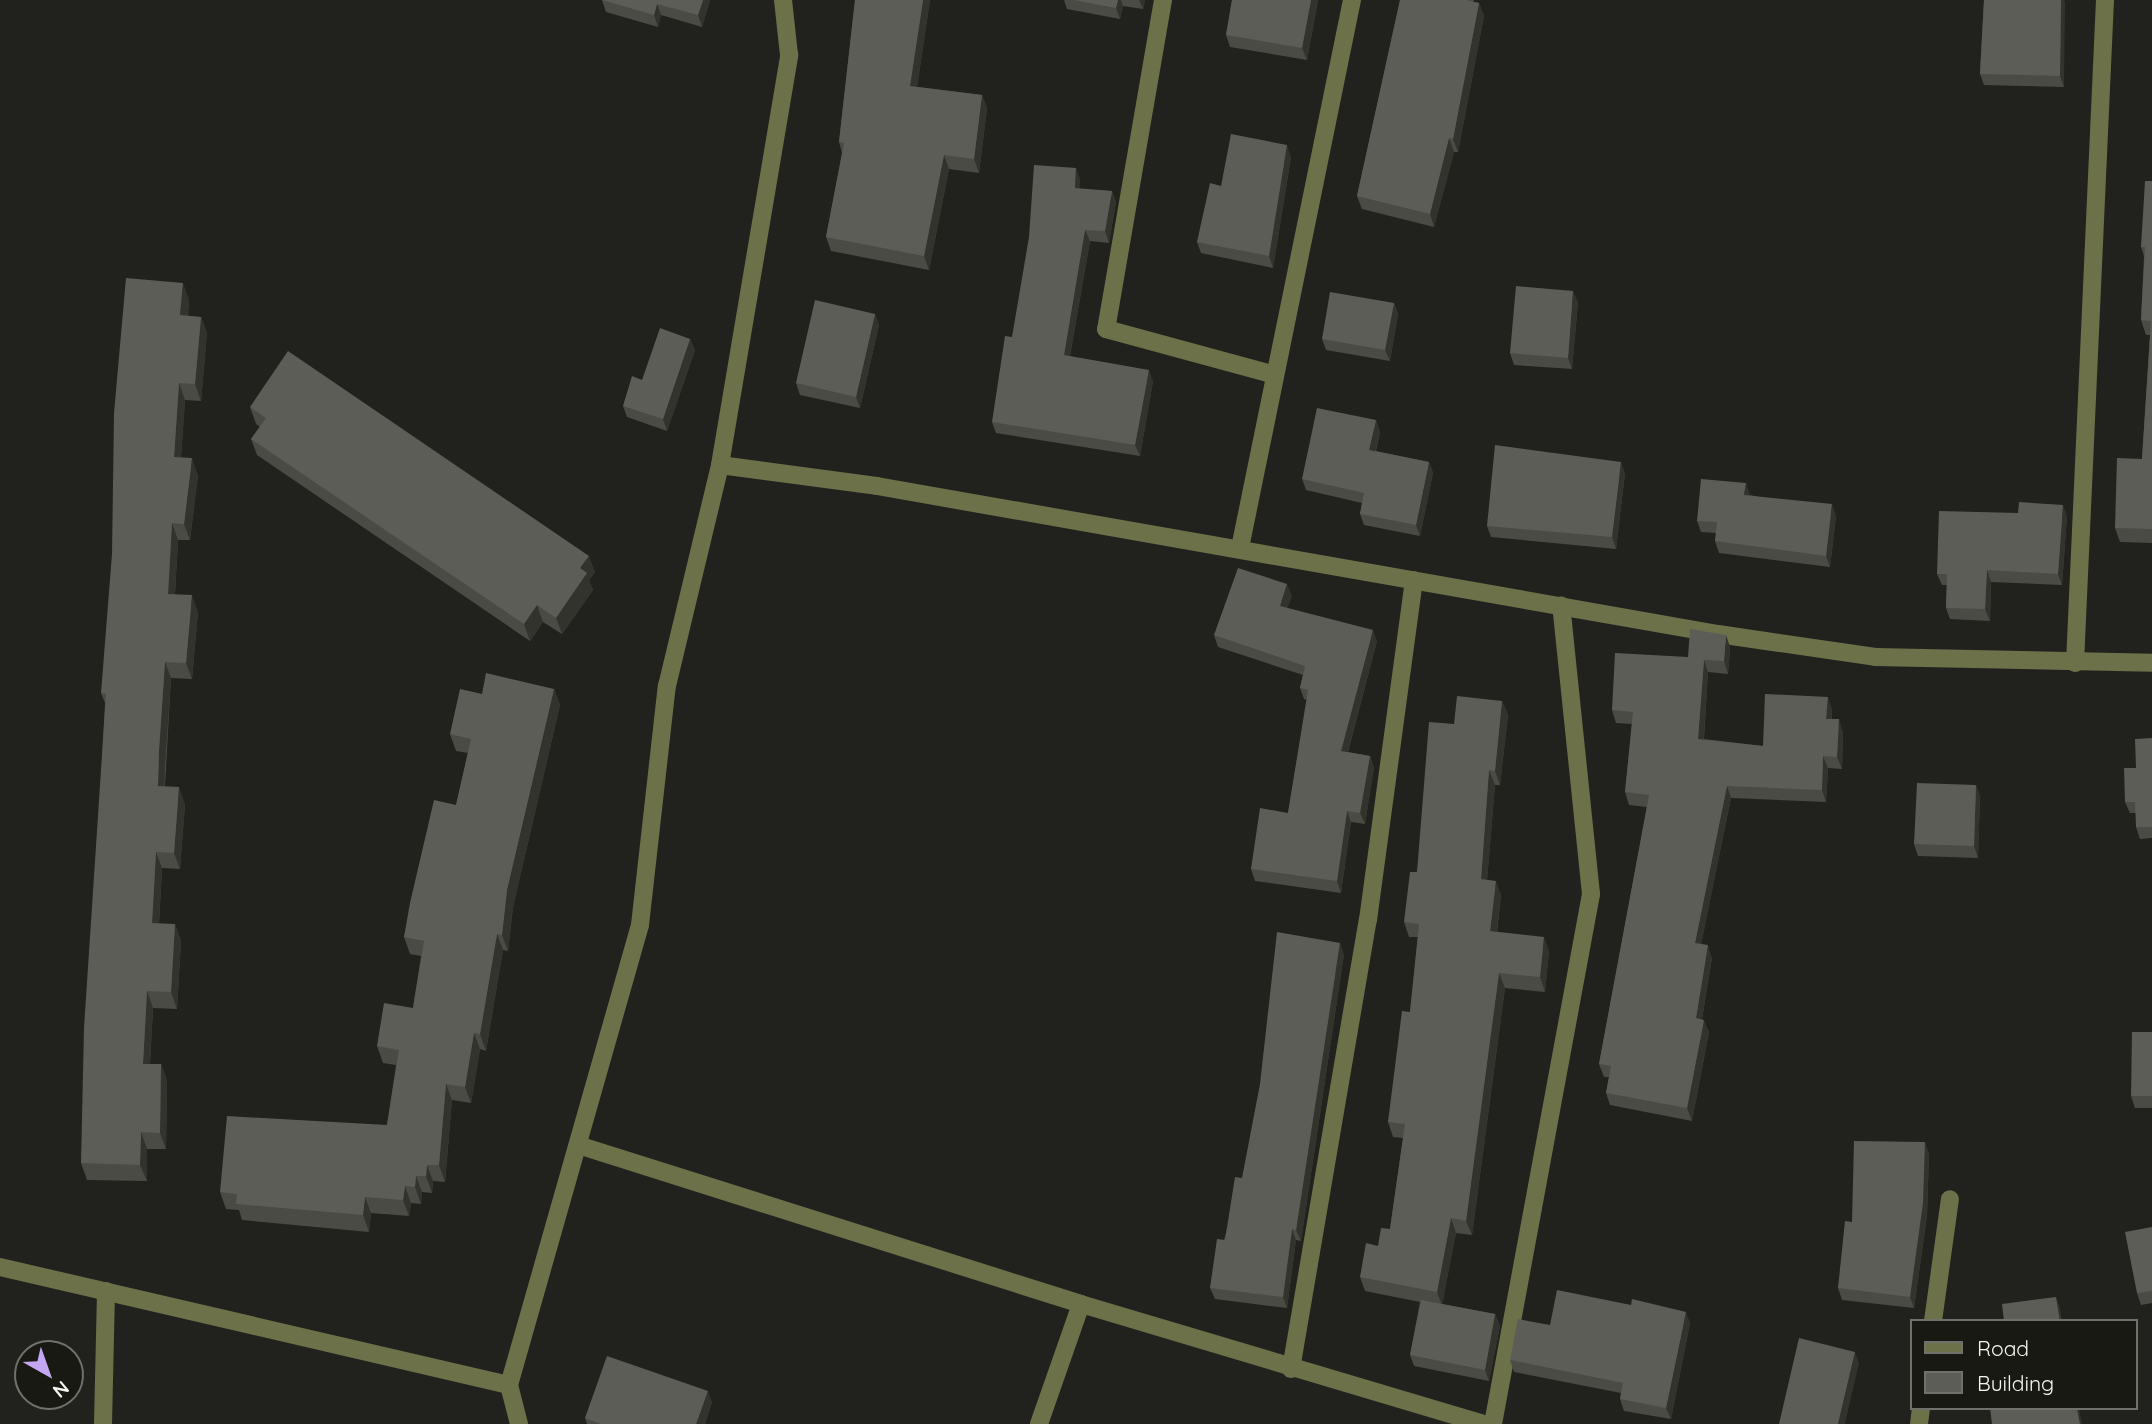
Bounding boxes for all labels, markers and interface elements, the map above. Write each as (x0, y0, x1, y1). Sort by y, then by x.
legend (1910, 1319, 2138, 1410)
text: Road (1977, 1335, 2029, 1361)
north arrow (14, 1340, 84, 1410)
text: Building (1977, 1370, 2054, 1396)
text: N (48, 1376, 74, 1403)

